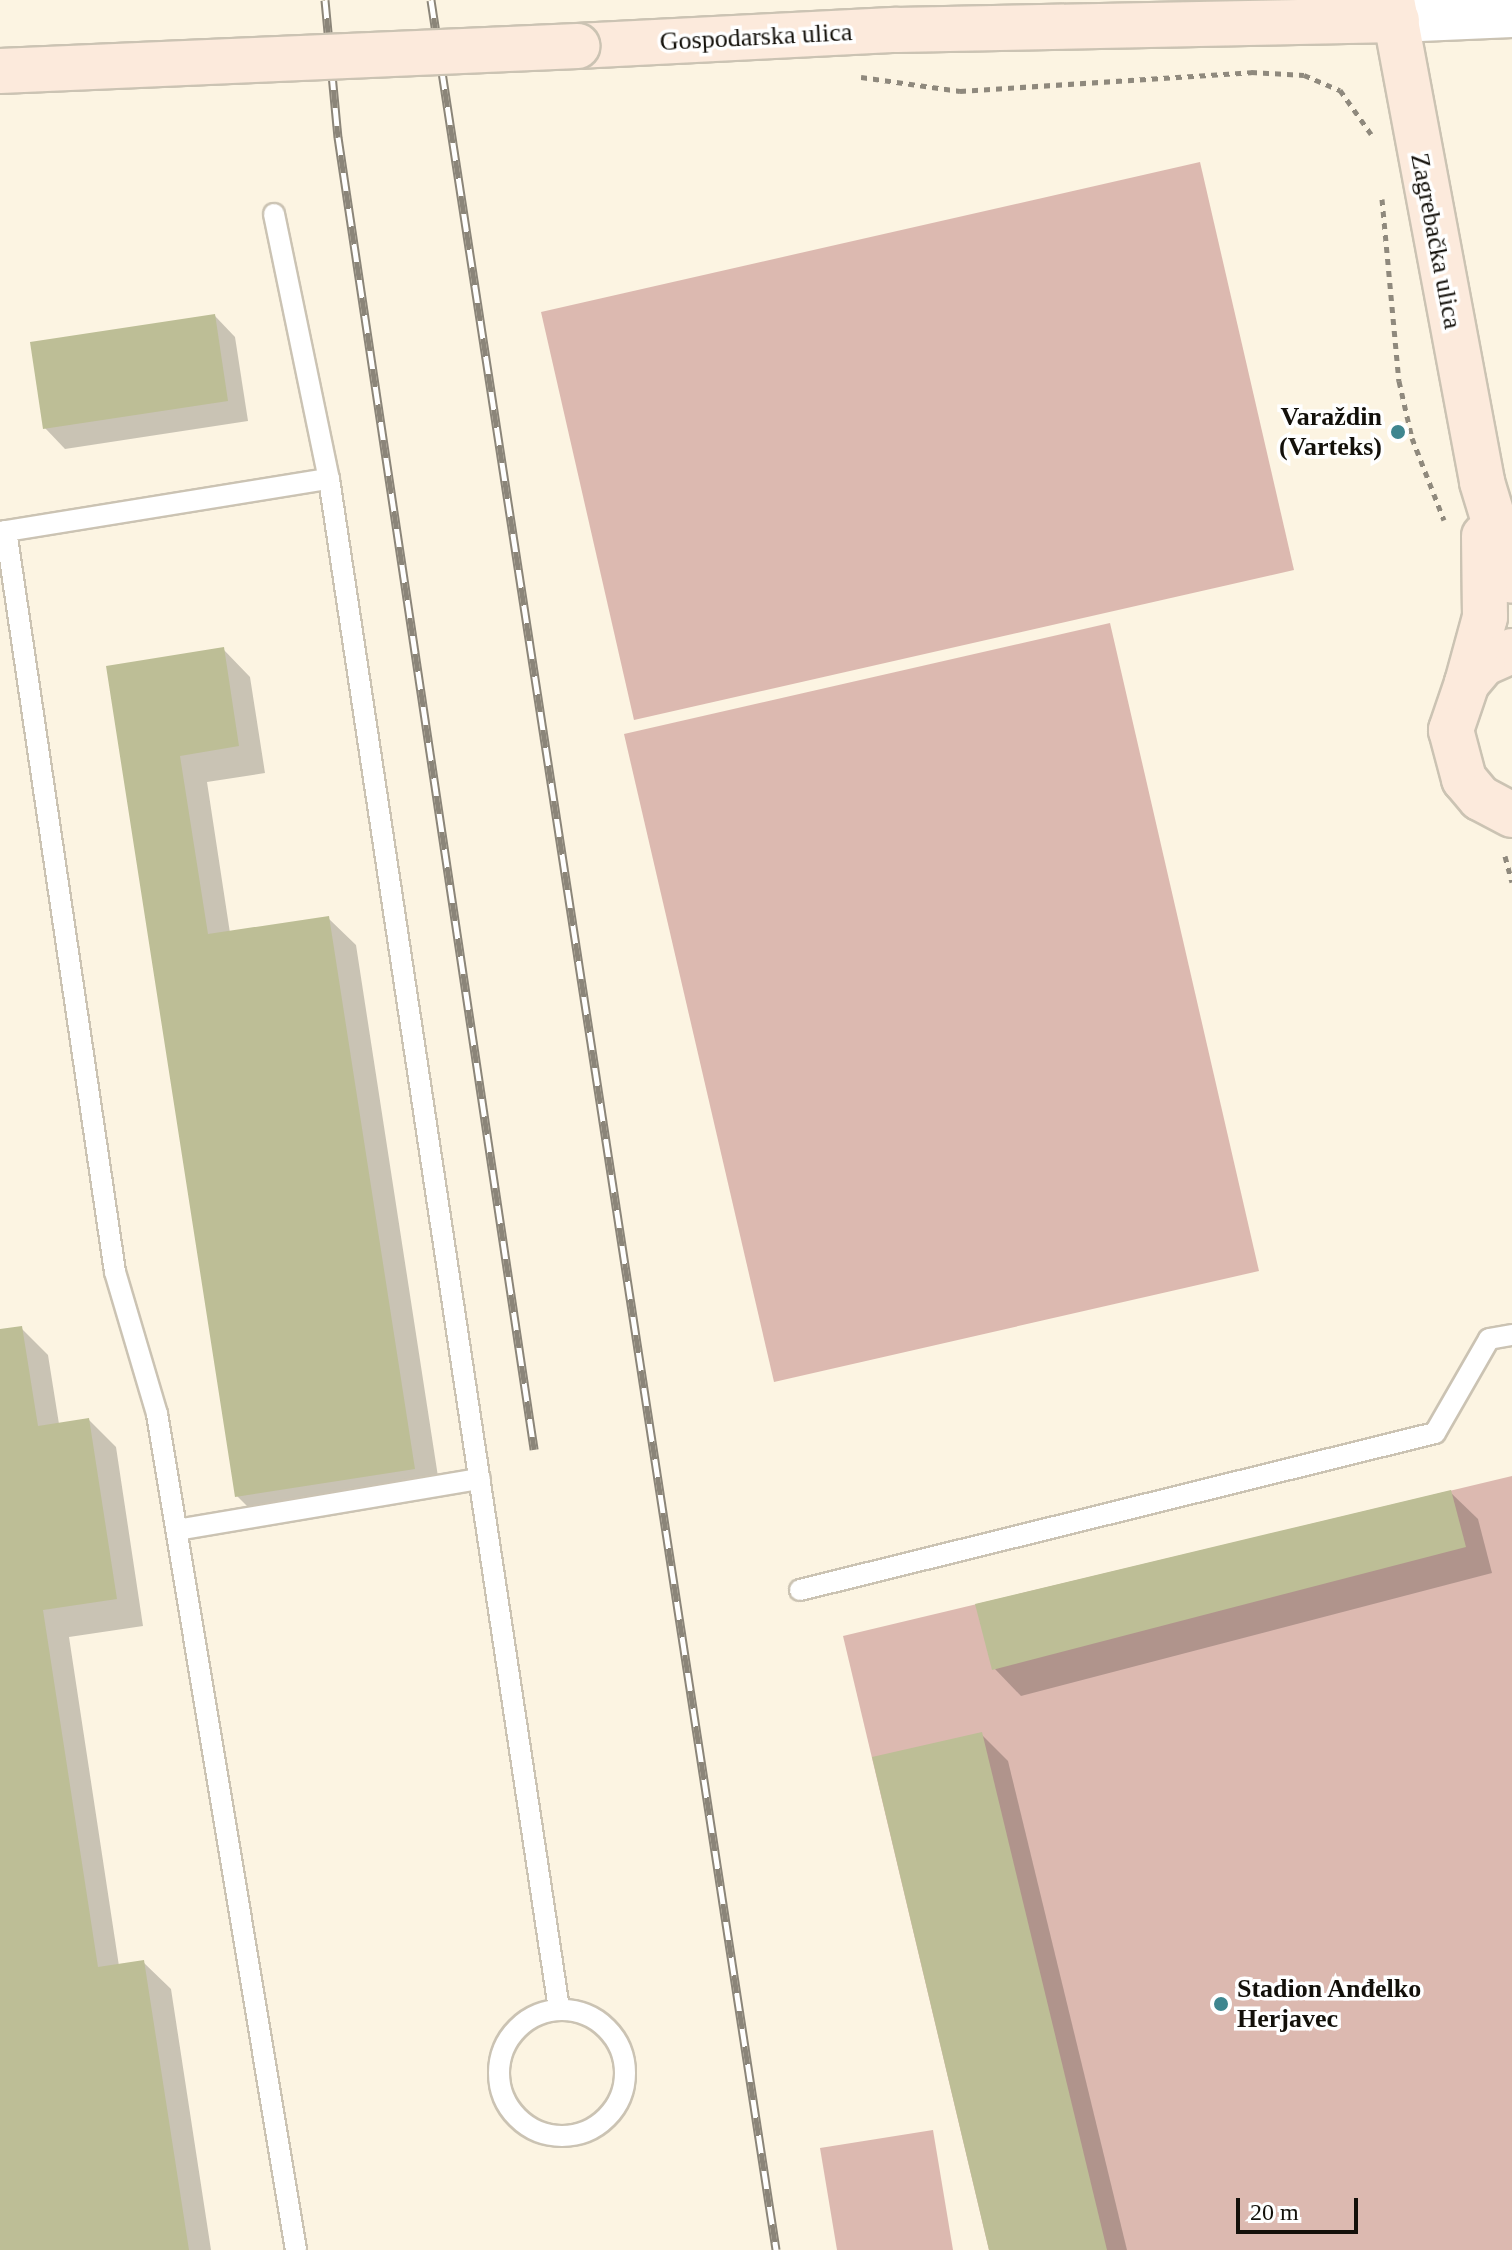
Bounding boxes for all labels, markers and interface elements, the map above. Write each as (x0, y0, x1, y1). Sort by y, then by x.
street label: Gospodarska ulica (659, 16, 853, 58)
street label: Zagrebačka ulica (1404, 151, 1468, 331)
place label: Varaždin (Varteks) (1279, 401, 1382, 462)
marker: Varaždin (Varteks) (1389, 423, 1407, 441)
place label: Stadion Anđelko Herjavec (1237, 1973, 1423, 2034)
marker: Stadion Anđelko Herjavec (1212, 1995, 1230, 2013)
scale bar (1240, 2182, 1362, 2232)
text: 20 m (1250, 2199, 1299, 2225)

